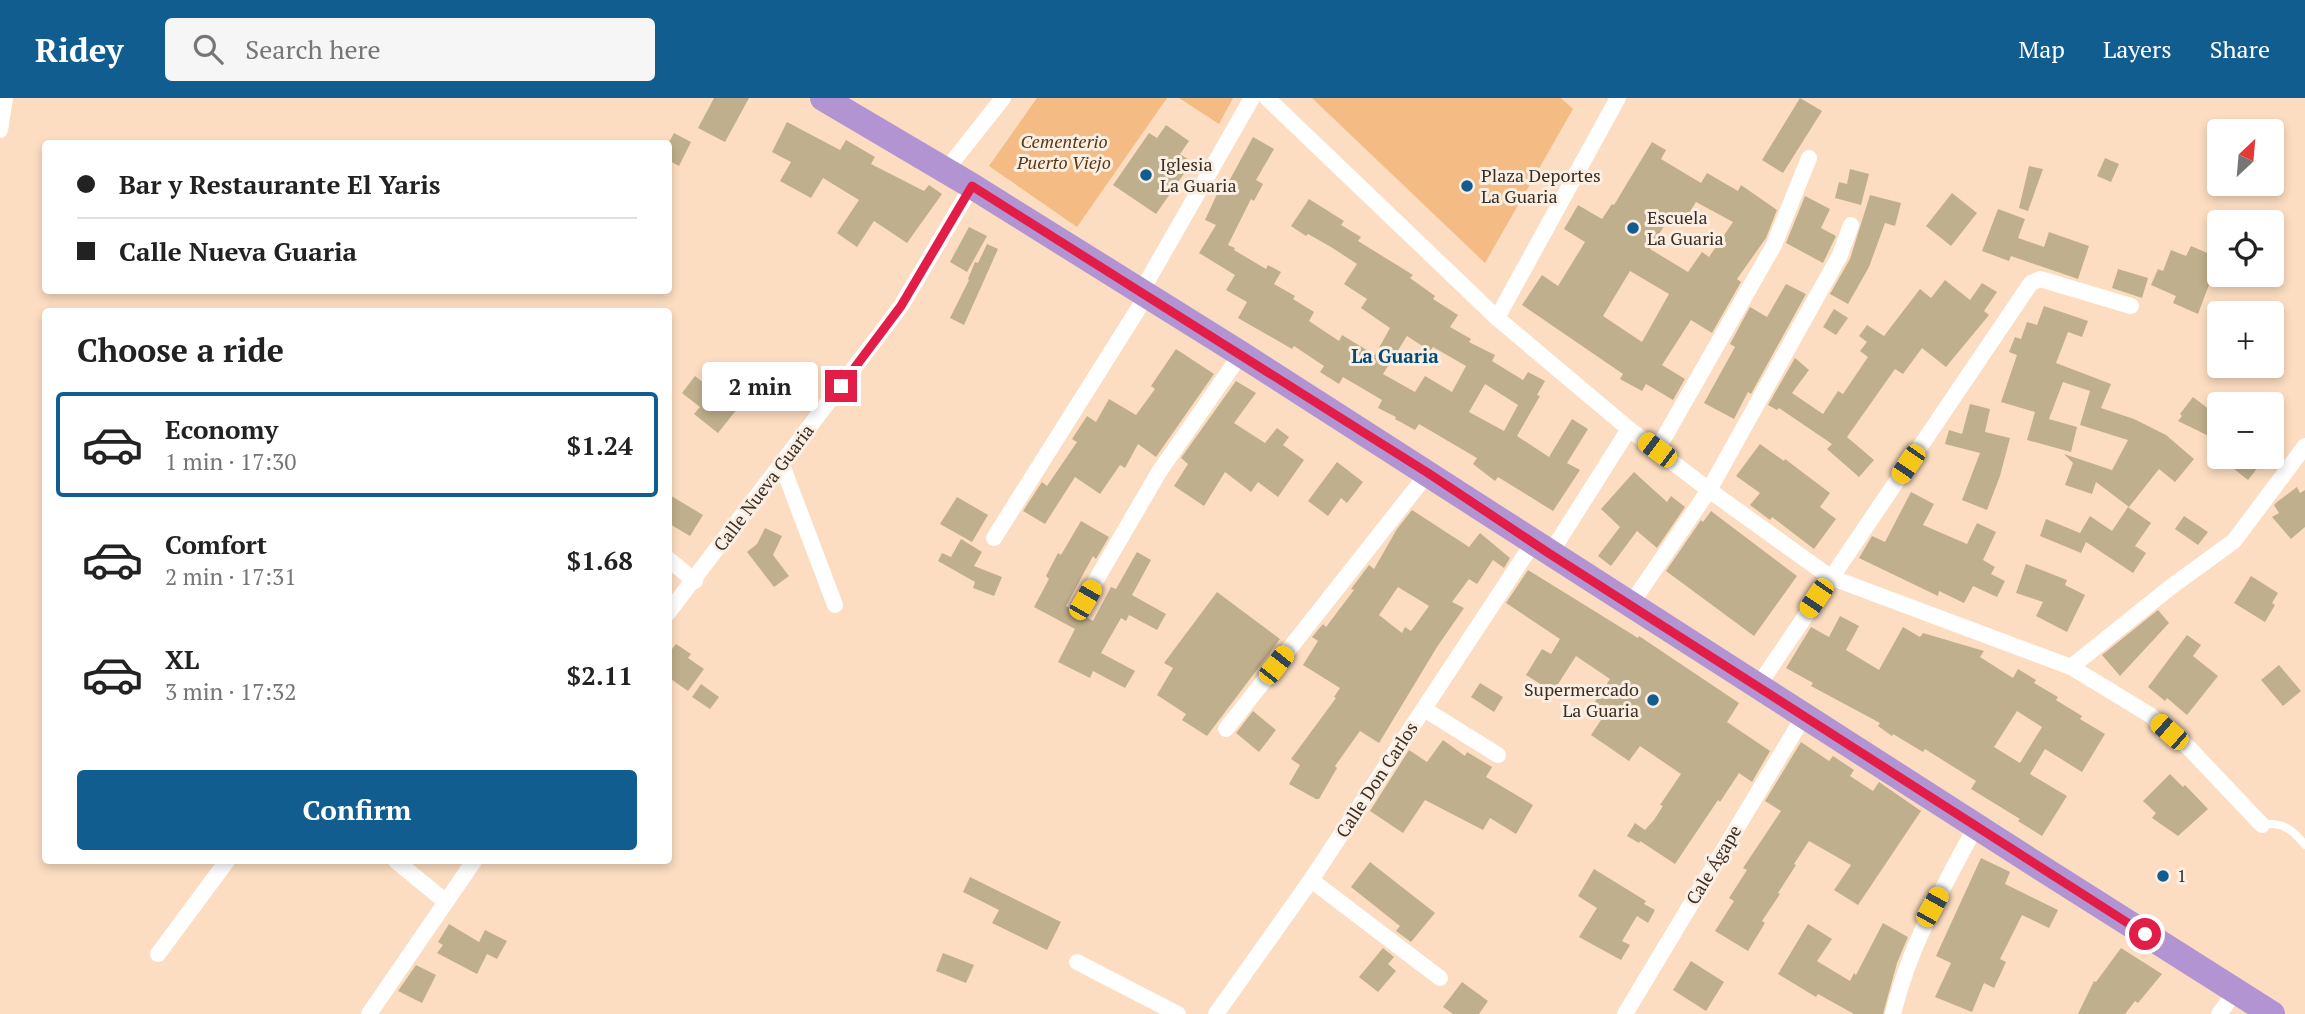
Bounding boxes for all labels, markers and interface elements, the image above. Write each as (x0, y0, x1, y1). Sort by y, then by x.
search box (165, 18, 655, 81)
text: Ridey (35, 28, 123, 71)
icon: search (189, 30, 227, 68)
text: Search here (245, 32, 381, 66)
text: Map (2018, 33, 2065, 65)
text: Layers (2103, 33, 2172, 65)
text: Share (2210, 33, 2270, 65)
north arrow (2207, 119, 2284, 196)
map controls (2207, 119, 2284, 469)
park label: Cementerio Puerto Viejo (1016, 129, 1111, 174)
place label: Iglesia La Guaria (1160, 152, 1237, 197)
place label: Plaza Deportes La Guaria (1481, 163, 1601, 208)
text: Bar y Restaurante El Yaris (119, 167, 441, 201)
marker: Iglesia La Guaria (1138, 167, 1154, 183)
marker: Plaza Deportes La Guaria (1459, 178, 1475, 194)
place label: Escuela La Guaria (1647, 205, 1724, 250)
button: locate (2207, 210, 2284, 287)
marker: Escuela La Guaria (1625, 220, 1641, 236)
text: Calle Nueva Guaria (119, 234, 357, 268)
button: + (2207, 301, 2284, 378)
text: Choose a ride (77, 329, 284, 371)
district label: La Guaria (1351, 343, 1439, 368)
callout: 2 min (701, 362, 816, 410)
route end (825, 370, 857, 402)
text: 2 min (729, 371, 791, 402)
button: − (2207, 392, 2284, 469)
text: Economy (165, 412, 278, 446)
icon: car (81, 413, 144, 476)
street label: Calle Nueva Guaria (708, 419, 819, 556)
text: $1.24 (567, 428, 633, 462)
car (1634, 429, 1681, 471)
car (1888, 441, 1929, 487)
text: 1 min · 17:30 (165, 446, 297, 477)
text: Comfort (165, 527, 267, 561)
icon: car (81, 528, 144, 591)
text: $1.68 (567, 543, 633, 577)
text: 2 min · 17:31 (165, 561, 297, 592)
car (1796, 575, 1837, 621)
car (1066, 577, 1105, 623)
text: XL (165, 642, 199, 676)
car (1255, 642, 1298, 688)
icon: car (81, 643, 144, 706)
text: $2.11 (567, 658, 633, 692)
text: 3 min · 17:32 (165, 676, 297, 707)
place label: Supermercado La Guaria (1524, 677, 1639, 722)
marker: Supermercado La Guaria (1645, 692, 1661, 708)
car (2147, 710, 2192, 754)
street label: Calle Don Carlos (1330, 717, 1423, 842)
button: Confirm (77, 770, 637, 850)
street label: Cale Ágape (1680, 820, 1746, 909)
place label: 1 (2177, 863, 2187, 887)
marker: 1 (2155, 868, 2171, 884)
car (1913, 884, 1952, 930)
route start (2129, 918, 2161, 950)

